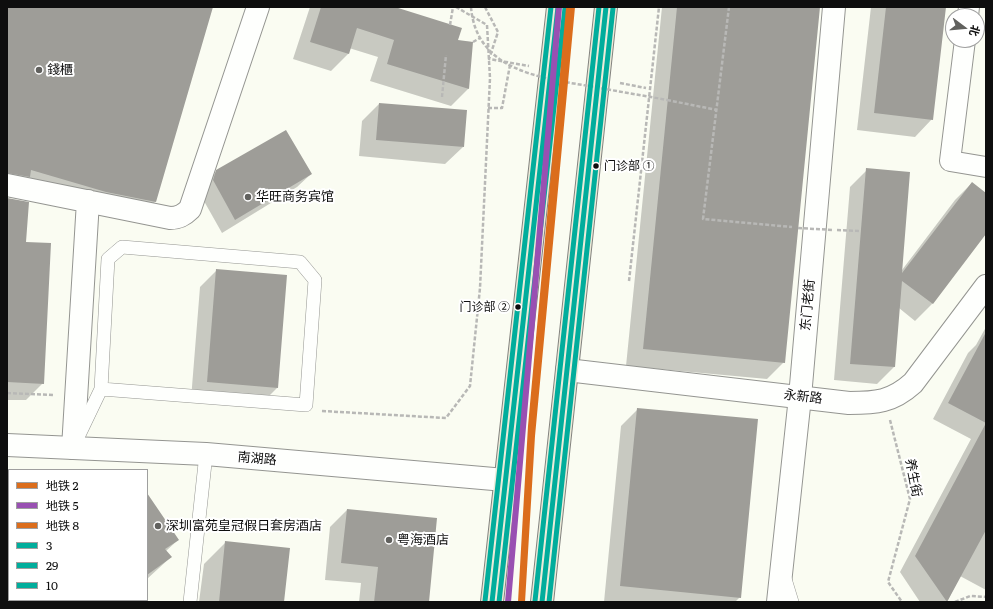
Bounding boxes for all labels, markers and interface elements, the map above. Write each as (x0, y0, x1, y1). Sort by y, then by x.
north arrow (945, 8, 985, 48)
text: 北 (966, 24, 985, 39)
place label: 錢櫃 (47, 62, 73, 78)
marker: 錢櫃 (34, 65, 44, 75)
place label: 门诊部 ① (604, 159, 654, 173)
marker: 门诊部 ① (591, 161, 601, 171)
place label: 华旺商务宾馆 (256, 189, 334, 205)
marker: 华旺商务宾馆 (243, 192, 253, 202)
street label: 东门老街 (798, 278, 818, 332)
place label: 门诊部 ② (460, 300, 510, 314)
marker: 门诊部 ② (513, 302, 523, 312)
street label: 永新路 (783, 387, 823, 407)
street label: 南湖路 (237, 450, 277, 468)
street label: 养生街 (902, 457, 924, 499)
legend (8, 469, 148, 601)
text: 地铁 2 (46, 476, 78, 494)
text: 地铁 5 (46, 496, 79, 514)
text: 地铁 8 (46, 516, 79, 534)
place label: 深圳富苑皇冠假日套房酒店 (166, 518, 322, 534)
marker: 深圳富苑皇冠假日套房酒店 (153, 521, 163, 531)
place label: 粤海酒店 (397, 532, 449, 548)
marker: 粤海酒店 (384, 535, 394, 545)
text: 3 (46, 536, 53, 554)
text: 29 (46, 556, 58, 574)
text: 10 (46, 576, 58, 594)

